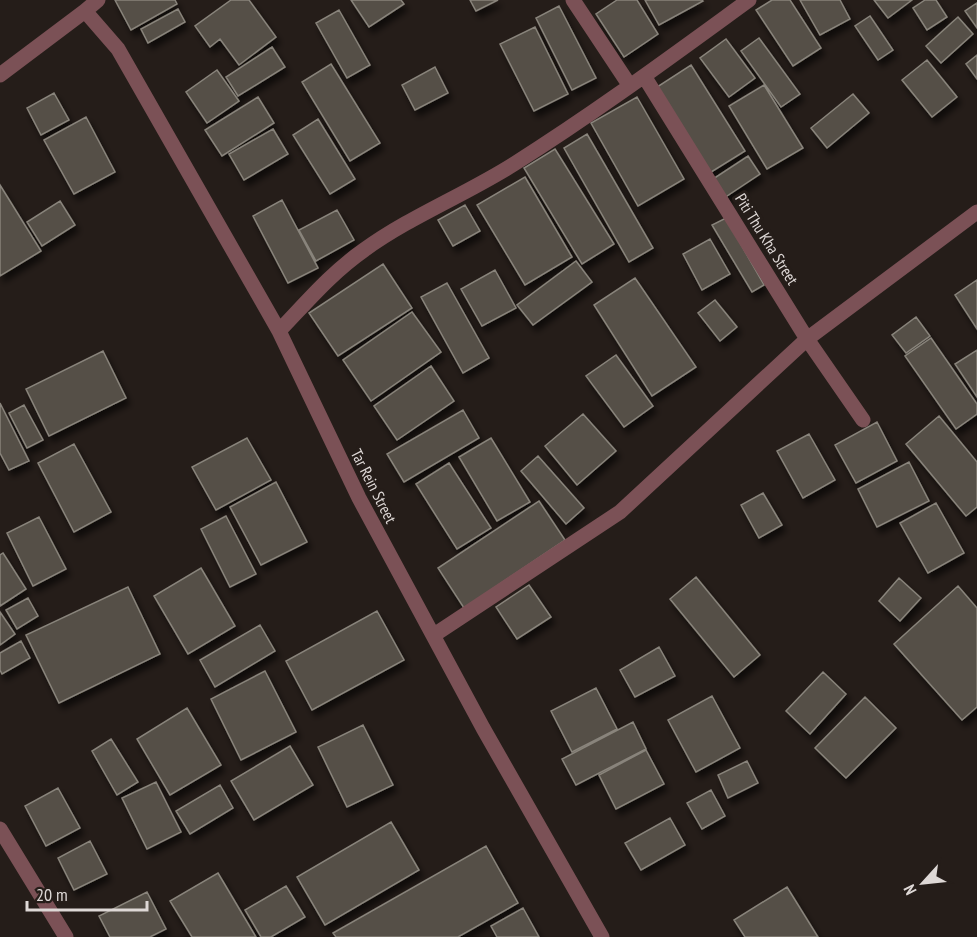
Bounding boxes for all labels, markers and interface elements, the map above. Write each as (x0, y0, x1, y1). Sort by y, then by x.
street label: Piti Thu Kha Street (731, 190, 803, 289)
street label: Tar Rein Street (347, 446, 401, 527)
north arrow (893, 853, 953, 913)
scale bar (27, 874, 147, 912)
text: N (899, 881, 921, 898)
text: 20 m (36, 883, 68, 906)

